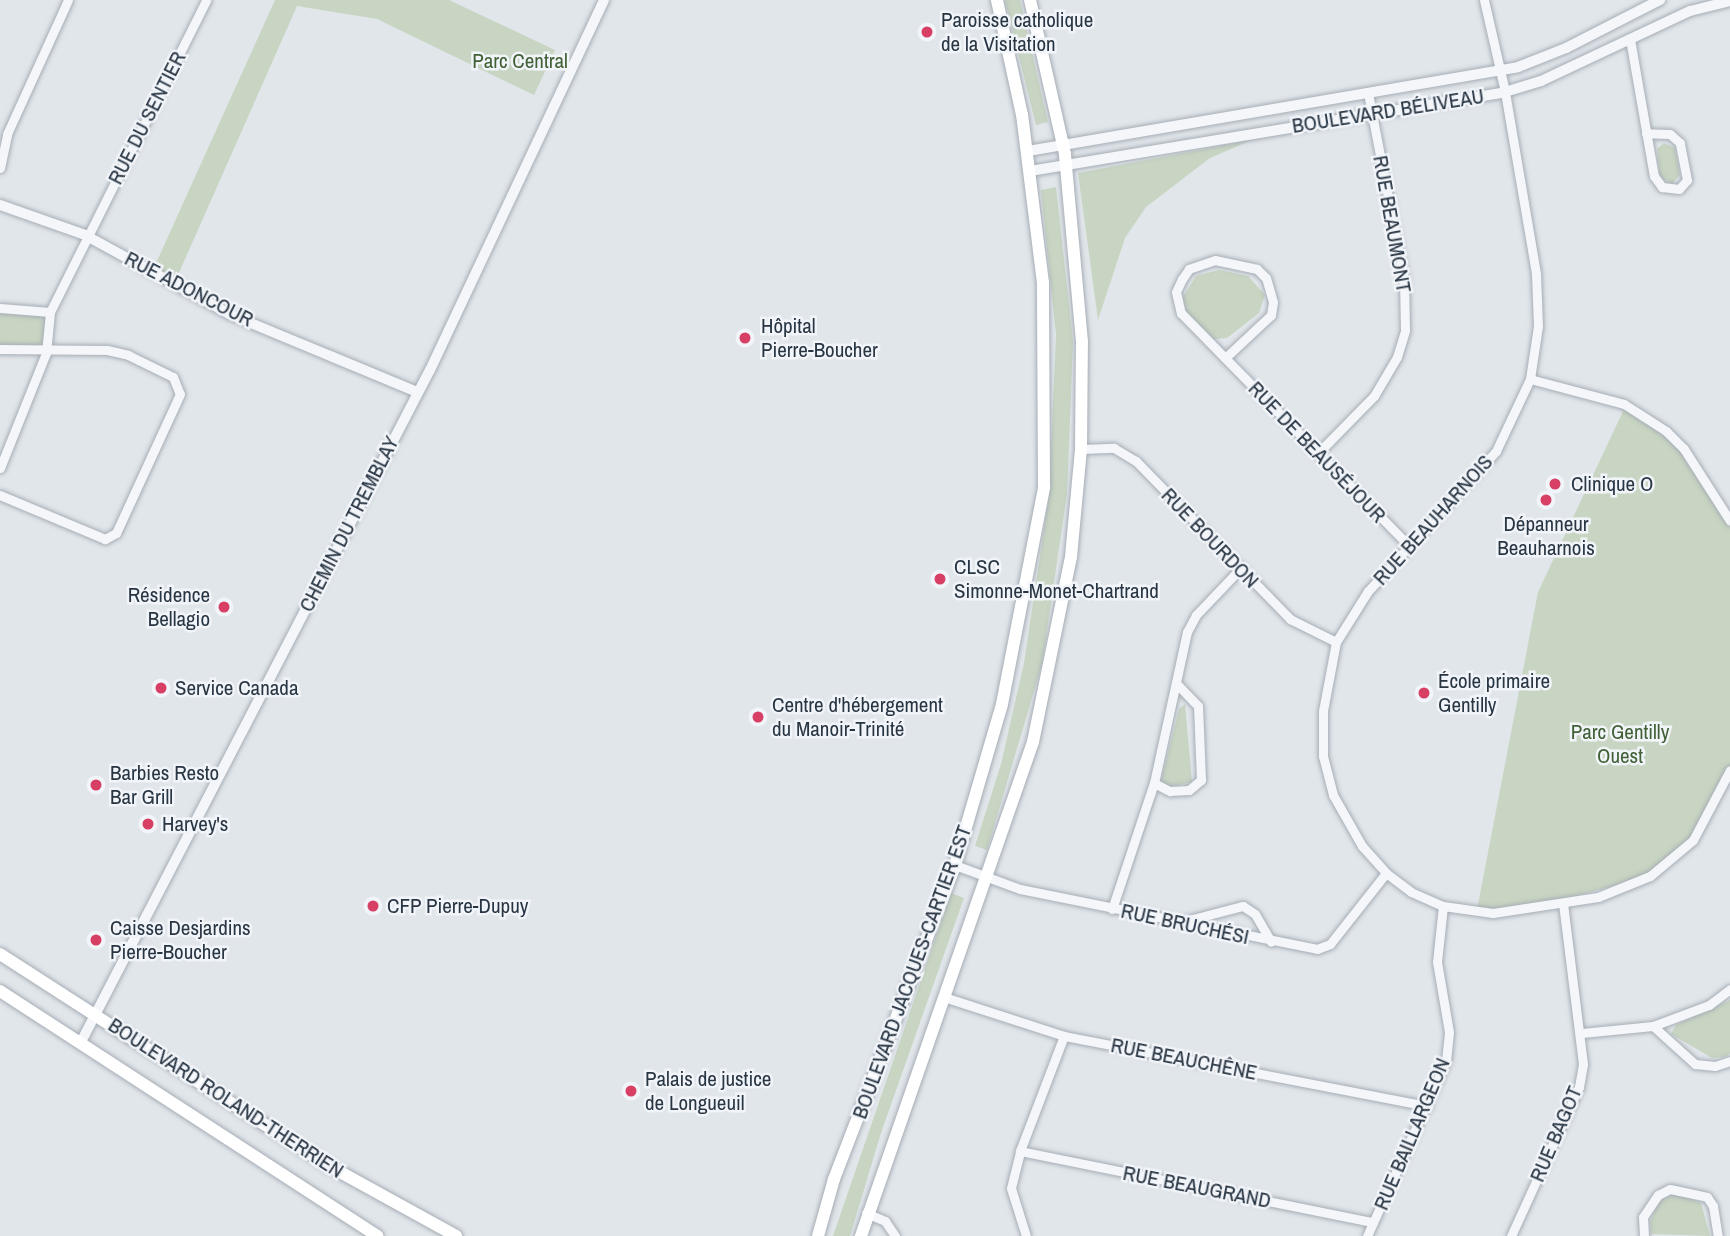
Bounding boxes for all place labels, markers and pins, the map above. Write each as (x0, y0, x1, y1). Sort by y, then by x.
place label: Paroisse catholique de la Visitation (941, 7, 1093, 57)
marker: Paroisse catholique de la Visitation (919, 24, 935, 40)
place label: Hôpital Pierre-Boucher (761, 313, 878, 363)
marker: Hôpital Pierre-Boucher (735, 328, 755, 348)
place label: Clinique O (1571, 471, 1653, 497)
marker: Clinique O (1545, 474, 1565, 494)
marker: Dépanneur Beauharnois (1538, 492, 1554, 508)
place label: Dépanneur Beauharnois (1497, 511, 1595, 561)
place label: CLSC Simonne-Monet-Chartrand (954, 554, 1159, 604)
marker: CLSC Simonne-Monet-Chartrand (932, 571, 948, 587)
place label: Résidence Bellagio (128, 582, 210, 632)
marker: Résidence Bellagio (216, 599, 232, 615)
place label: École primaire Gentilly (1438, 668, 1550, 718)
place label: Service Canada (175, 675, 298, 701)
marker: Service Canada (153, 680, 169, 696)
marker: École primaire Gentilly (1416, 685, 1432, 701)
place label: Centre d'hébergement du Manoir-Trinité (772, 692, 943, 742)
marker: Centre d'hébergement du Manoir-Trinité (750, 709, 766, 725)
place label: Barbies Resto Bar Grill (110, 760, 219, 810)
marker: Barbies Resto Bar Grill (88, 777, 104, 793)
place label: Harvey's (162, 811, 228, 837)
marker: Harvey's (140, 816, 156, 832)
place label: CFP Pierre-Dupuy (387, 893, 529, 919)
marker: CFP Pierre-Dupuy (365, 898, 381, 914)
place label: Caisse Desjardins Pierre-Boucher (110, 915, 251, 965)
marker: Caisse Desjardins Pierre-Boucher (88, 932, 104, 948)
place label: Palais de justice de Longueuil (645, 1066, 771, 1116)
marker: Palais de justice de Longueuil (623, 1083, 639, 1099)

